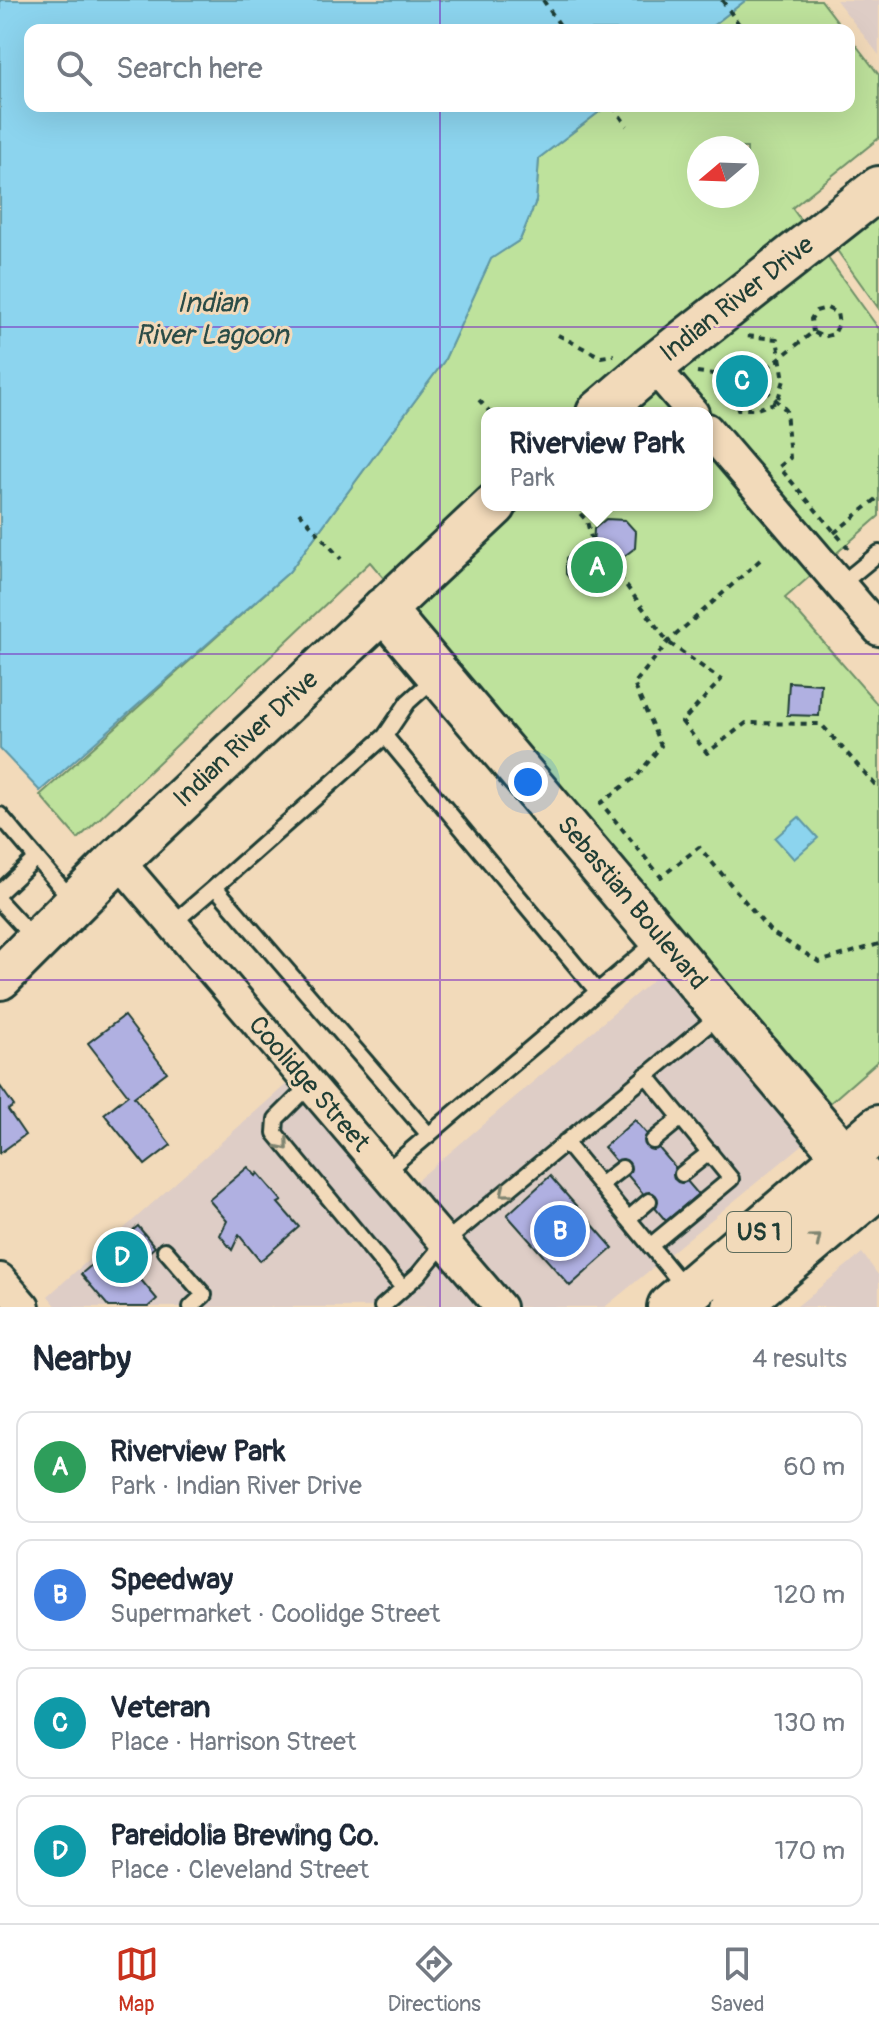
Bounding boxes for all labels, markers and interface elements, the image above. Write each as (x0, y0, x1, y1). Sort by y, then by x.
search box (24, 24, 855, 112)
icon: search (52, 46, 96, 90)
text: Search here (116, 50, 263, 87)
north arrow (687, 136, 759, 208)
street label: Indian River Drive (654, 229, 820, 369)
water label: Indian River Lagoon (135, 286, 290, 353)
pin: C (716, 351, 768, 411)
popup (481, 407, 713, 511)
text: Riverview Park (509, 425, 685, 462)
text: Park (509, 462, 555, 494)
pin: A (571, 537, 623, 597)
street label: Indian River Drive (167, 664, 325, 814)
your location (508, 762, 548, 802)
street label: Sebastian Boulevard (550, 809, 714, 997)
street label: Coolidge Street (241, 1010, 377, 1159)
one-way arrow (274, 1136, 289, 1150)
one-way arrow (500, 1182, 514, 1197)
pin: B (534, 1201, 586, 1261)
road number: US 1 (727, 1212, 791, 1252)
pin: D (96, 1227, 148, 1287)
one-way arrow (806, 1234, 821, 1248)
text: Nearby (32, 1338, 131, 1381)
text: 4 results (752, 1343, 847, 1375)
text: Riverview Park (110, 1433, 286, 1470)
text: A (52, 1451, 68, 1483)
text: 60 m (783, 1451, 845, 1483)
text: Park · Indian River Drive (110, 1470, 362, 1502)
text: Speedway (110, 1561, 233, 1598)
text: B (53, 1579, 67, 1611)
text: 120 m (774, 1579, 845, 1611)
text: Supermarket · Coolidge Street (110, 1598, 440, 1630)
text: Veteran (110, 1689, 210, 1726)
text: C (52, 1707, 68, 1739)
text: 130 m (774, 1707, 845, 1739)
text: Place · Harrison Street (110, 1726, 356, 1758)
text: Pareidolia Brewing Co. (110, 1817, 380, 1854)
text: D (52, 1835, 68, 1867)
text: 170 m (775, 1835, 845, 1867)
text: Place · Cleveland Street (110, 1854, 369, 1886)
tab: Map (115, 1942, 159, 2018)
tab: Directions (388, 1942, 481, 2018)
tab: Saved (710, 1942, 764, 2018)

